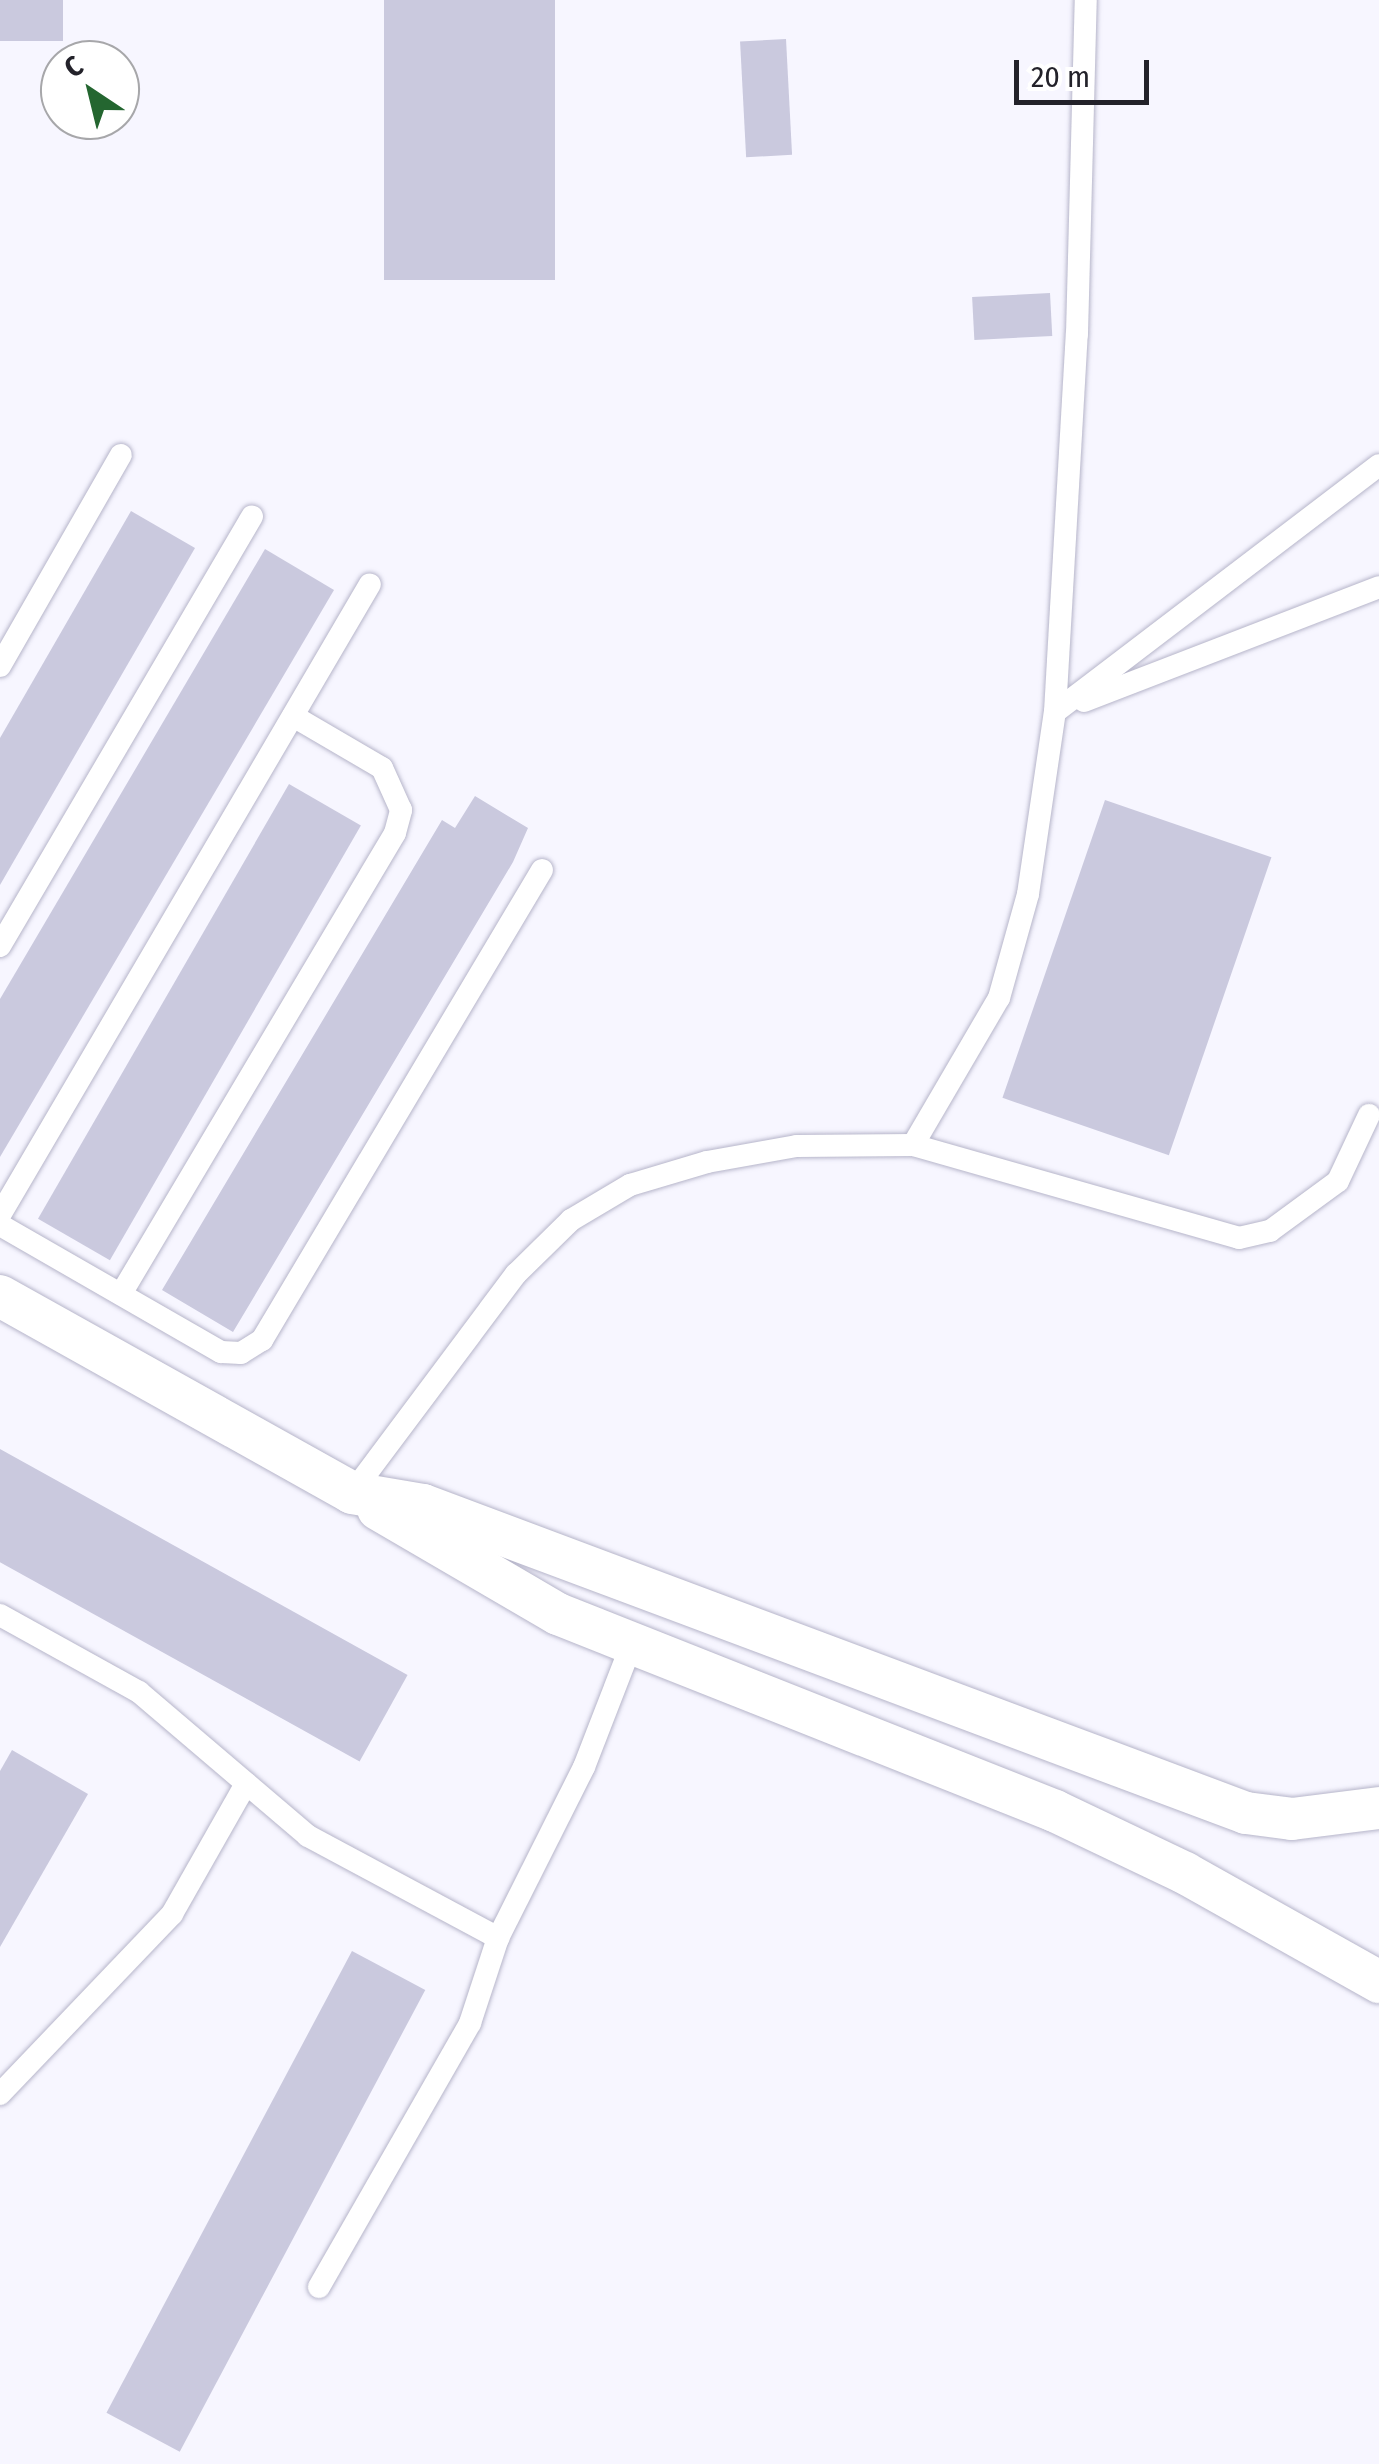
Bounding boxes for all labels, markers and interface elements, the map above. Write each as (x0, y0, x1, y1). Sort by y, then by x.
north arrow (40, 40, 140, 140)
scale bar (1019, 40, 1154, 102)
text: С (58, 49, 89, 84)
text: 20 m (1031, 59, 1090, 95)

